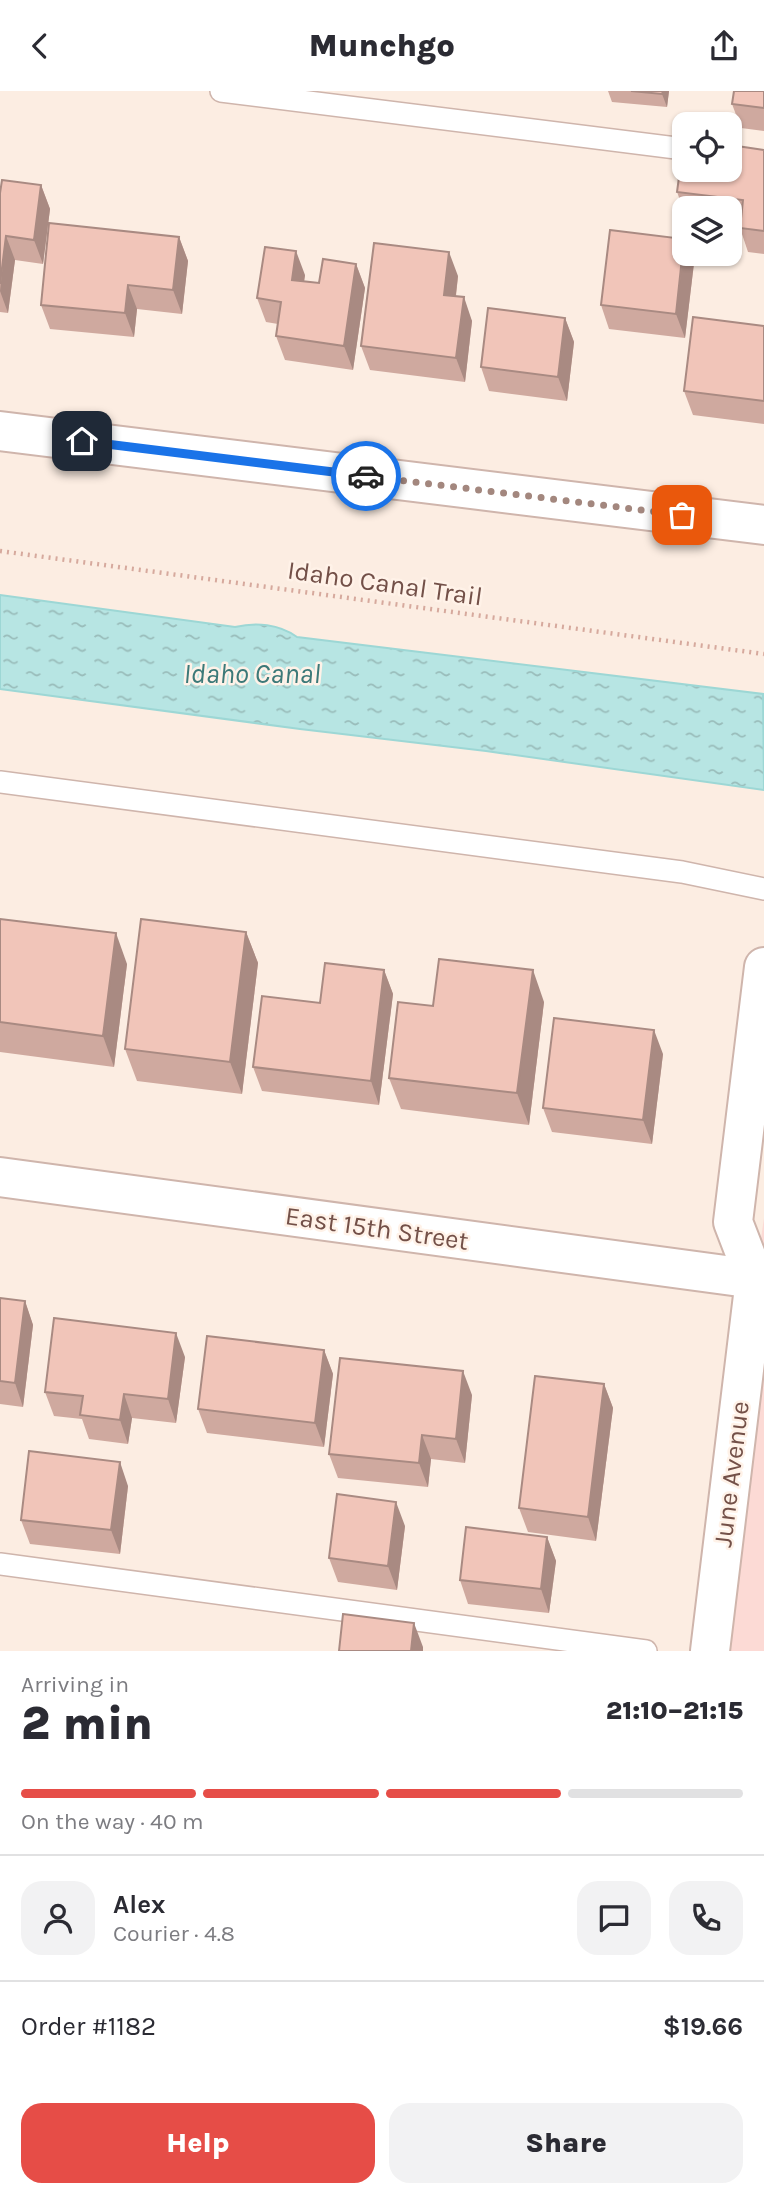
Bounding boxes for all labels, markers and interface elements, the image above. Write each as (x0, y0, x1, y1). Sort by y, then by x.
icon: back (21, 27, 59, 65)
text: Munchgo (309, 27, 455, 64)
icon: share (705, 27, 743, 65)
map controls (672, 112, 742, 266)
button: locate (672, 112, 742, 182)
button: layers (672, 196, 742, 266)
pin (52, 411, 112, 471)
icon: home (63, 422, 101, 460)
courier (331, 441, 401, 511)
icon: car (347, 457, 385, 495)
pin (652, 485, 712, 545)
icon: bag (663, 496, 701, 534)
street label: Idaho Canal Trail (285, 554, 484, 613)
water label: Idaho Canal (183, 657, 321, 690)
street label: East 15th Street (283, 1200, 471, 1257)
street label: June Avenue (707, 1399, 756, 1549)
text: Arriving in (21, 1671, 129, 1698)
text: 21:10–21:15 (606, 1695, 743, 1726)
text: 2 min (21, 1697, 153, 1751)
text: On the way · 40 m (21, 1808, 204, 1835)
button: person (21, 1881, 95, 1955)
button: chat (577, 1881, 651, 1955)
button: phone (669, 1881, 743, 1955)
text: Alex (113, 1889, 165, 1920)
text: Courier · 4.8 (113, 1920, 235, 1947)
text: Order #1182 (21, 2011, 156, 2042)
text: $19.66 (663, 2011, 743, 2042)
button: Help (21, 2103, 375, 2183)
button: Share (389, 2103, 743, 2183)

